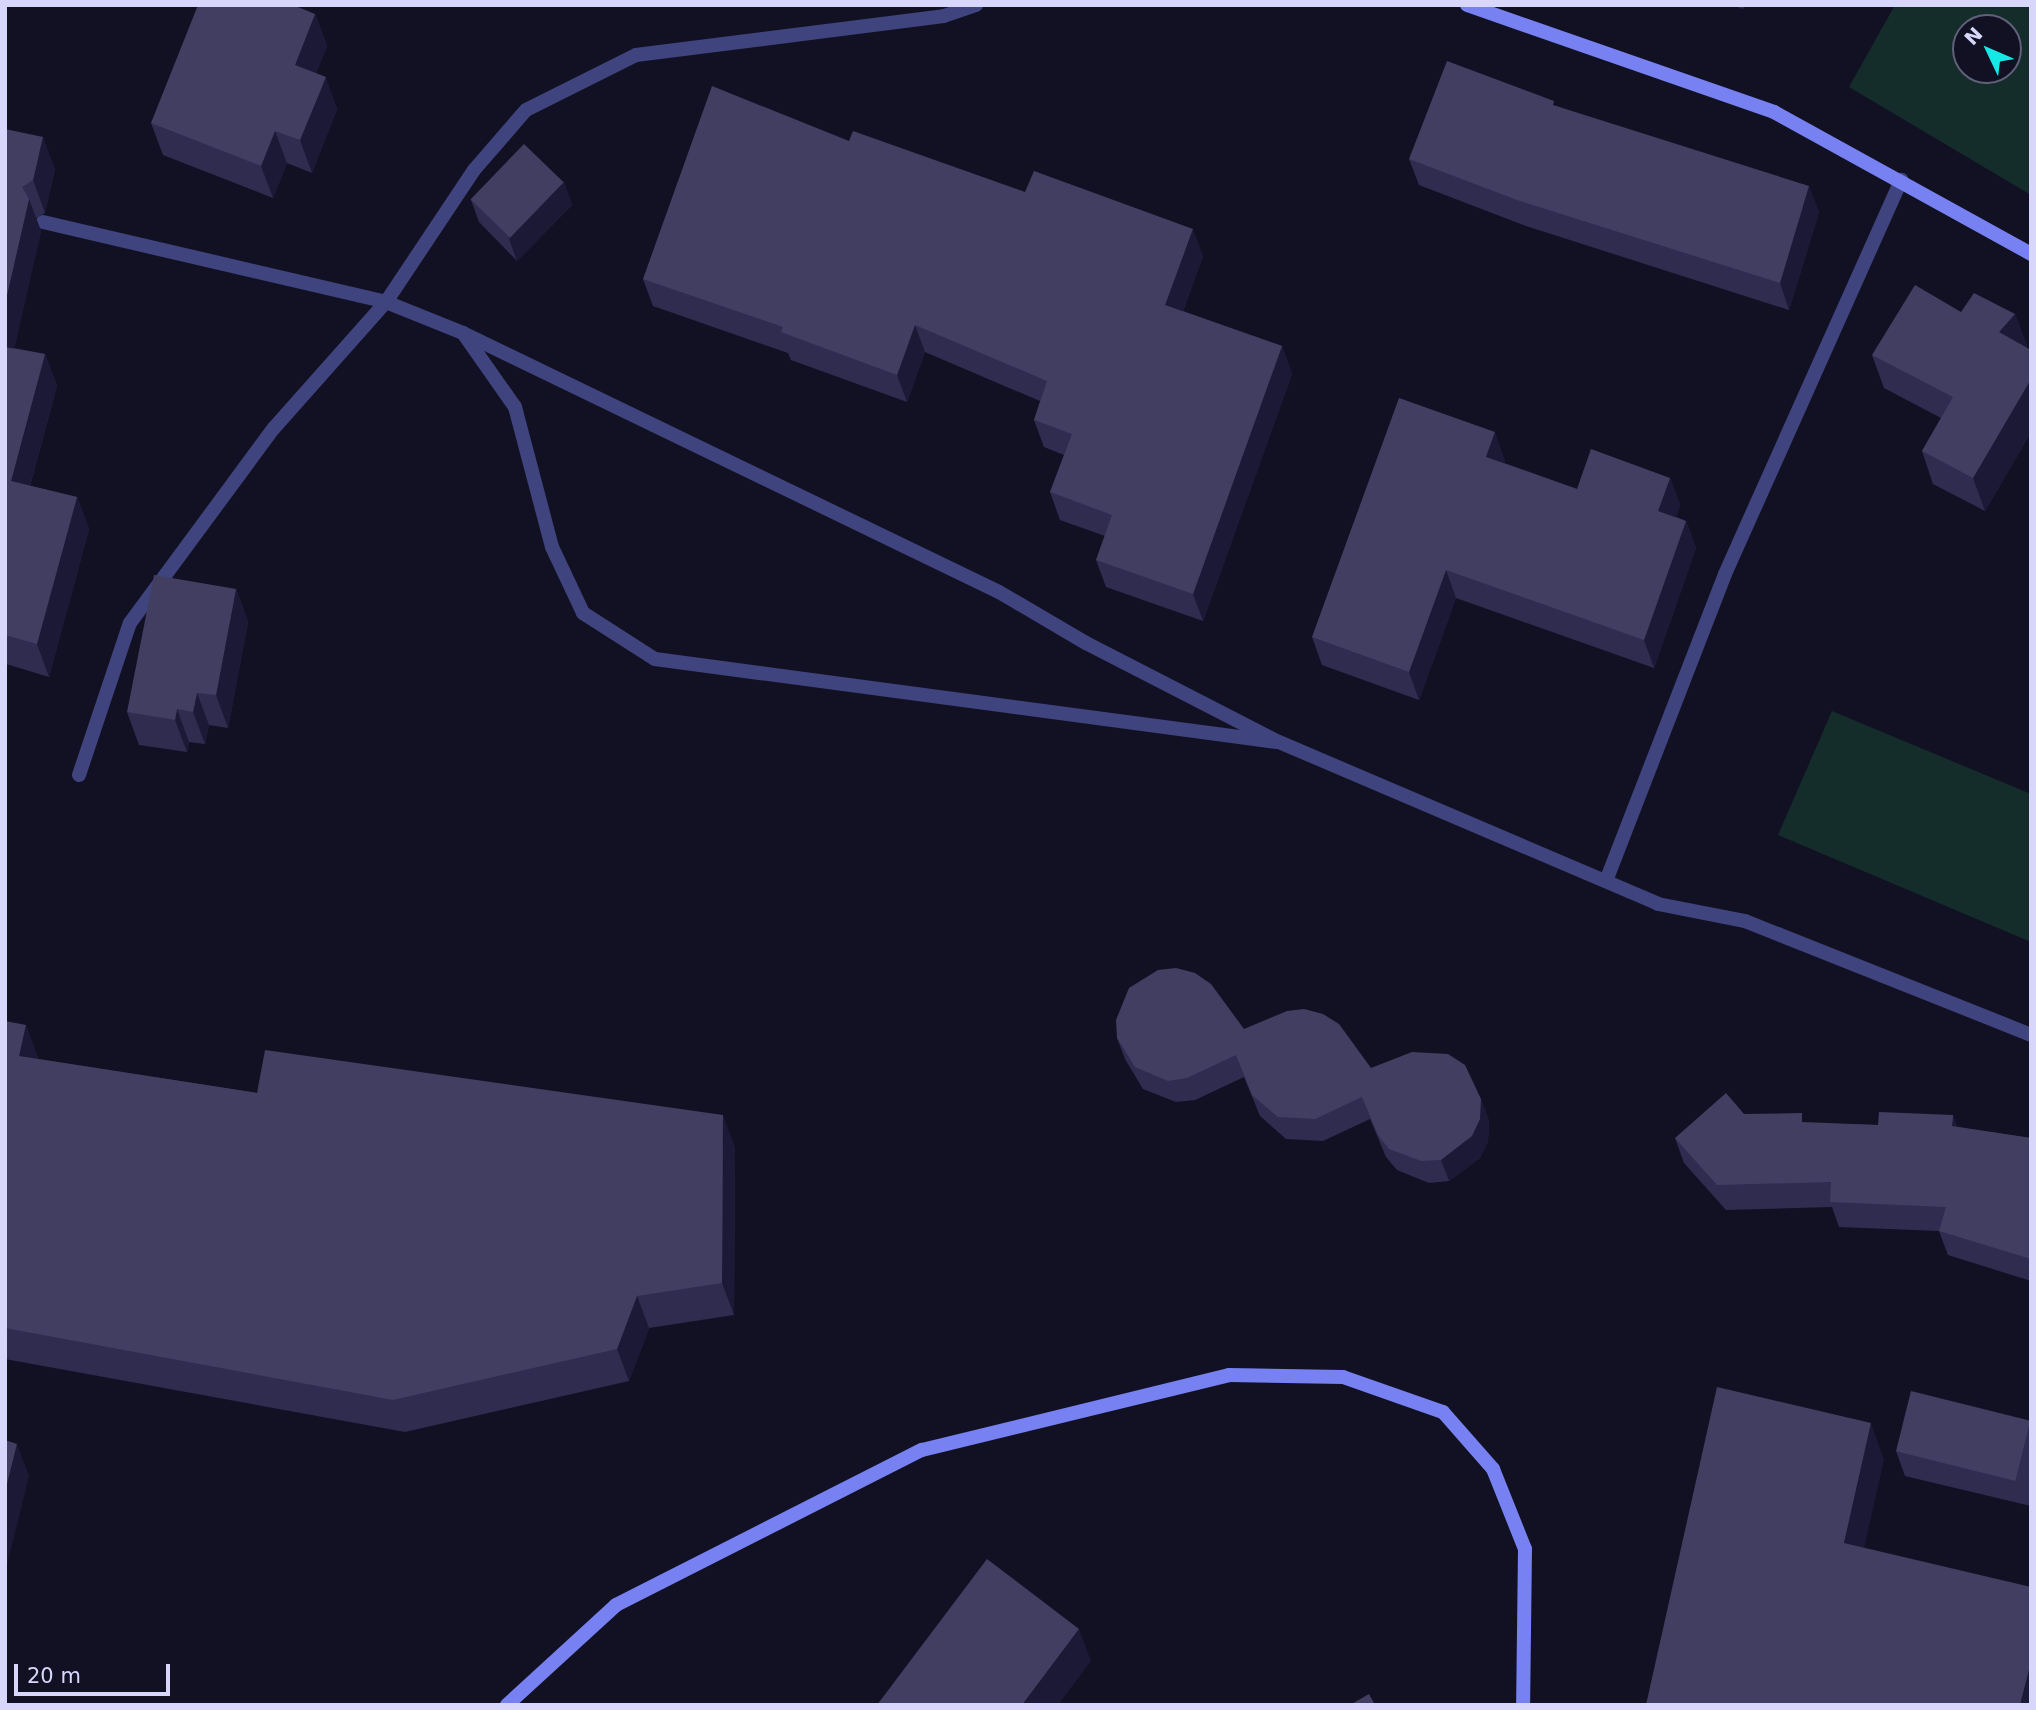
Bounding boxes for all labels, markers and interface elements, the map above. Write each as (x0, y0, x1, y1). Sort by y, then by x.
north arrow (1952, 14, 2022, 84)
text: N (1960, 22, 1987, 49)
scale bar (18, 1650, 173, 1694)
text: 20 m (27, 1664, 81, 1688)

